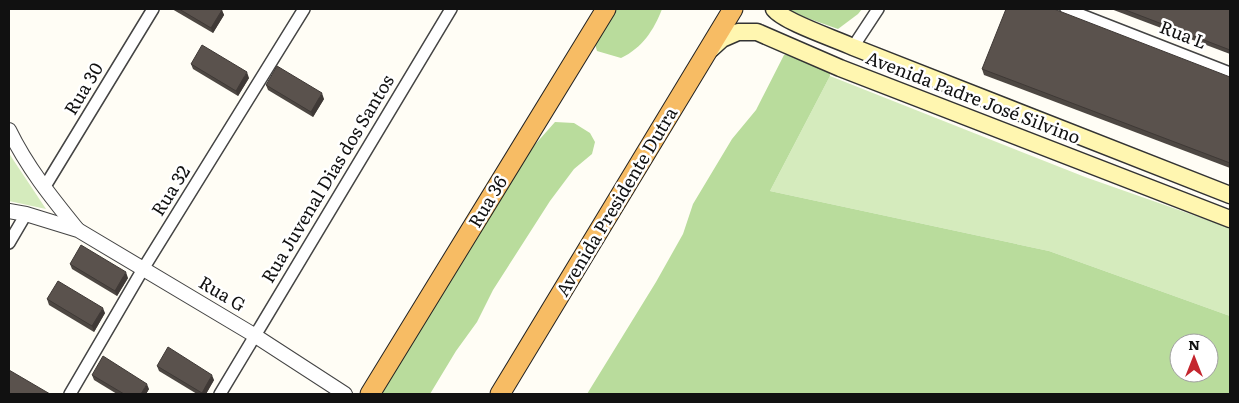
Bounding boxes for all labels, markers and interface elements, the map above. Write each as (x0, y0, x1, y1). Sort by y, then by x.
street label: Rua L (1156, 12, 1211, 55)
street label: Avenida Padre José Silvino (862, 43, 1085, 150)
street label: Rua 30 (56, 57, 109, 120)
street label: Rua Juvenal Dias dos Santos (254, 69, 400, 288)
street label: Avenida Presidente Dutra (548, 101, 683, 301)
street label: Rua 32 (144, 160, 196, 221)
street label: Rua 36 (461, 170, 513, 232)
street label: Rua G (194, 268, 251, 317)
north arrow (1169, 333, 1219, 383)
text: N (1188, 334, 1200, 354)

